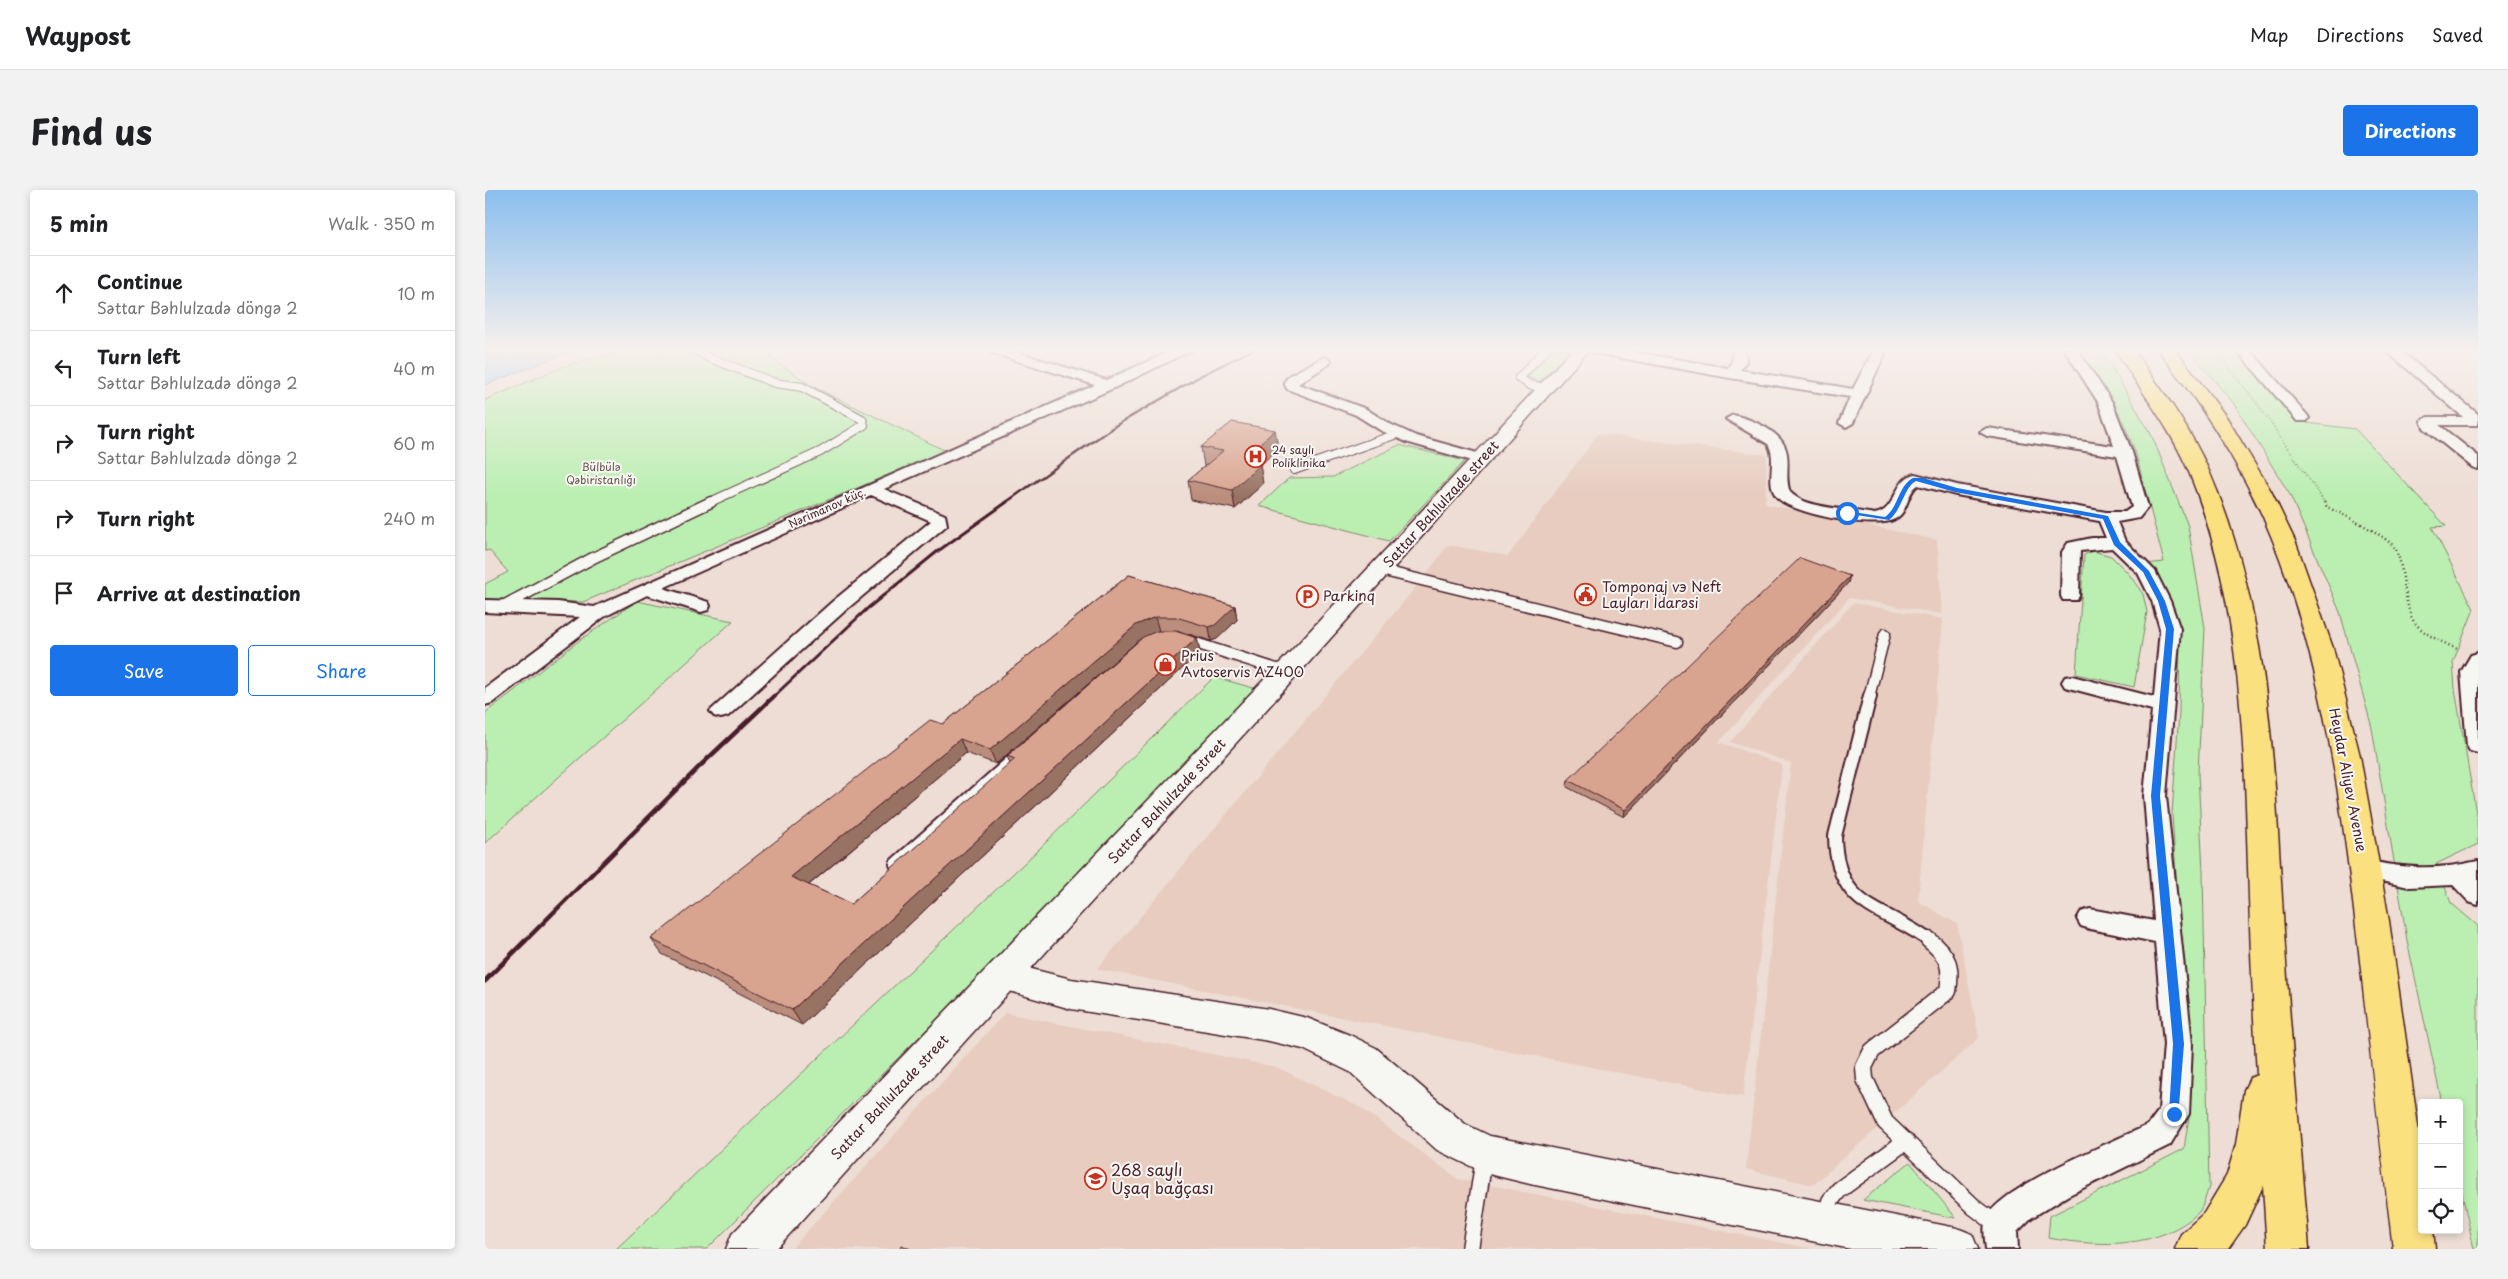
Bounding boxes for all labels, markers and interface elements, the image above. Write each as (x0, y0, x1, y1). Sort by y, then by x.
text: Waypost (25, 17, 131, 53)
text: Map (2250, 21, 2288, 48)
text: Directions (2316, 21, 2404, 48)
text: Saved (2432, 21, 2483, 48)
text: Find us (30, 104, 152, 157)
button: Directions (2343, 105, 2478, 156)
text: 5 min (50, 207, 108, 239)
text: Walk · 350 m (328, 211, 435, 235)
text: Continue (97, 267, 183, 295)
icon: ahead (50, 279, 78, 307)
text: 10 m (398, 281, 435, 305)
text: Səttar Bəhlulzadə döngə 2 (97, 295, 298, 319)
text: Turn left (97, 342, 181, 370)
icon: left (50, 354, 78, 382)
text: 40 m (393, 356, 435, 380)
text: Səttar Bəhlulzadə döngə 2 (97, 370, 298, 394)
text: Turn right (97, 417, 195, 445)
icon: right (50, 429, 78, 457)
text: 60 m (393, 431, 435, 455)
street label: Sattar Bahlulzade street (1378, 435, 1504, 572)
place label: 24 saylı Poliklinika (1272, 441, 1326, 471)
hospital icon: 24 saylı Poliklinika (1244, 444, 1268, 468)
text: Səttar Bəhlulzadə döngə 2 (97, 445, 298, 469)
park label: Bülbülə Qəbiristanlığı (566, 458, 636, 488)
street label: Nərimanov küç. (785, 483, 868, 532)
route start (1836, 502, 1859, 525)
icon: right (50, 504, 78, 532)
text: Turn right (97, 504, 195, 532)
text: 240 m (383, 506, 435, 530)
place label: Tomponaj vэ Neft Layları İdarəsi (1602, 576, 1722, 613)
icon: arrive (50, 579, 78, 607)
text: Arrive at destination (97, 579, 301, 607)
public building icon: Tomponaj vэ Neft Layları İdarəsi (1574, 583, 1598, 607)
parking icon: Parkinq (1295, 584, 1319, 608)
place label: Parkinq (1323, 585, 1375, 606)
button: Save (50, 645, 238, 696)
button: Share (248, 645, 435, 696)
place label: Prius Avtoservis AZ400 (1181, 645, 1304, 682)
shop icon: Prius Avtoservis AZ400 (1153, 652, 1177, 676)
street label: Heydar Aliyev Avenue (2324, 706, 2373, 854)
street label: Sattar Bahlulzade street (1103, 733, 1231, 868)
street label: Sattar Bahlulzade street (826, 1029, 954, 1164)
map controls (2418, 1099, 2463, 1234)
button: + (2418, 1099, 2463, 1144)
route end (2163, 1103, 2186, 1126)
button: − (2418, 1144, 2463, 1189)
place label: 268 saylı Uşaq bağçası (1111, 1157, 1214, 1199)
school or university icon: 268 saylı Uşaq bağçası (1083, 1167, 1107, 1191)
button: locate (2418, 1189, 2463, 1234)

